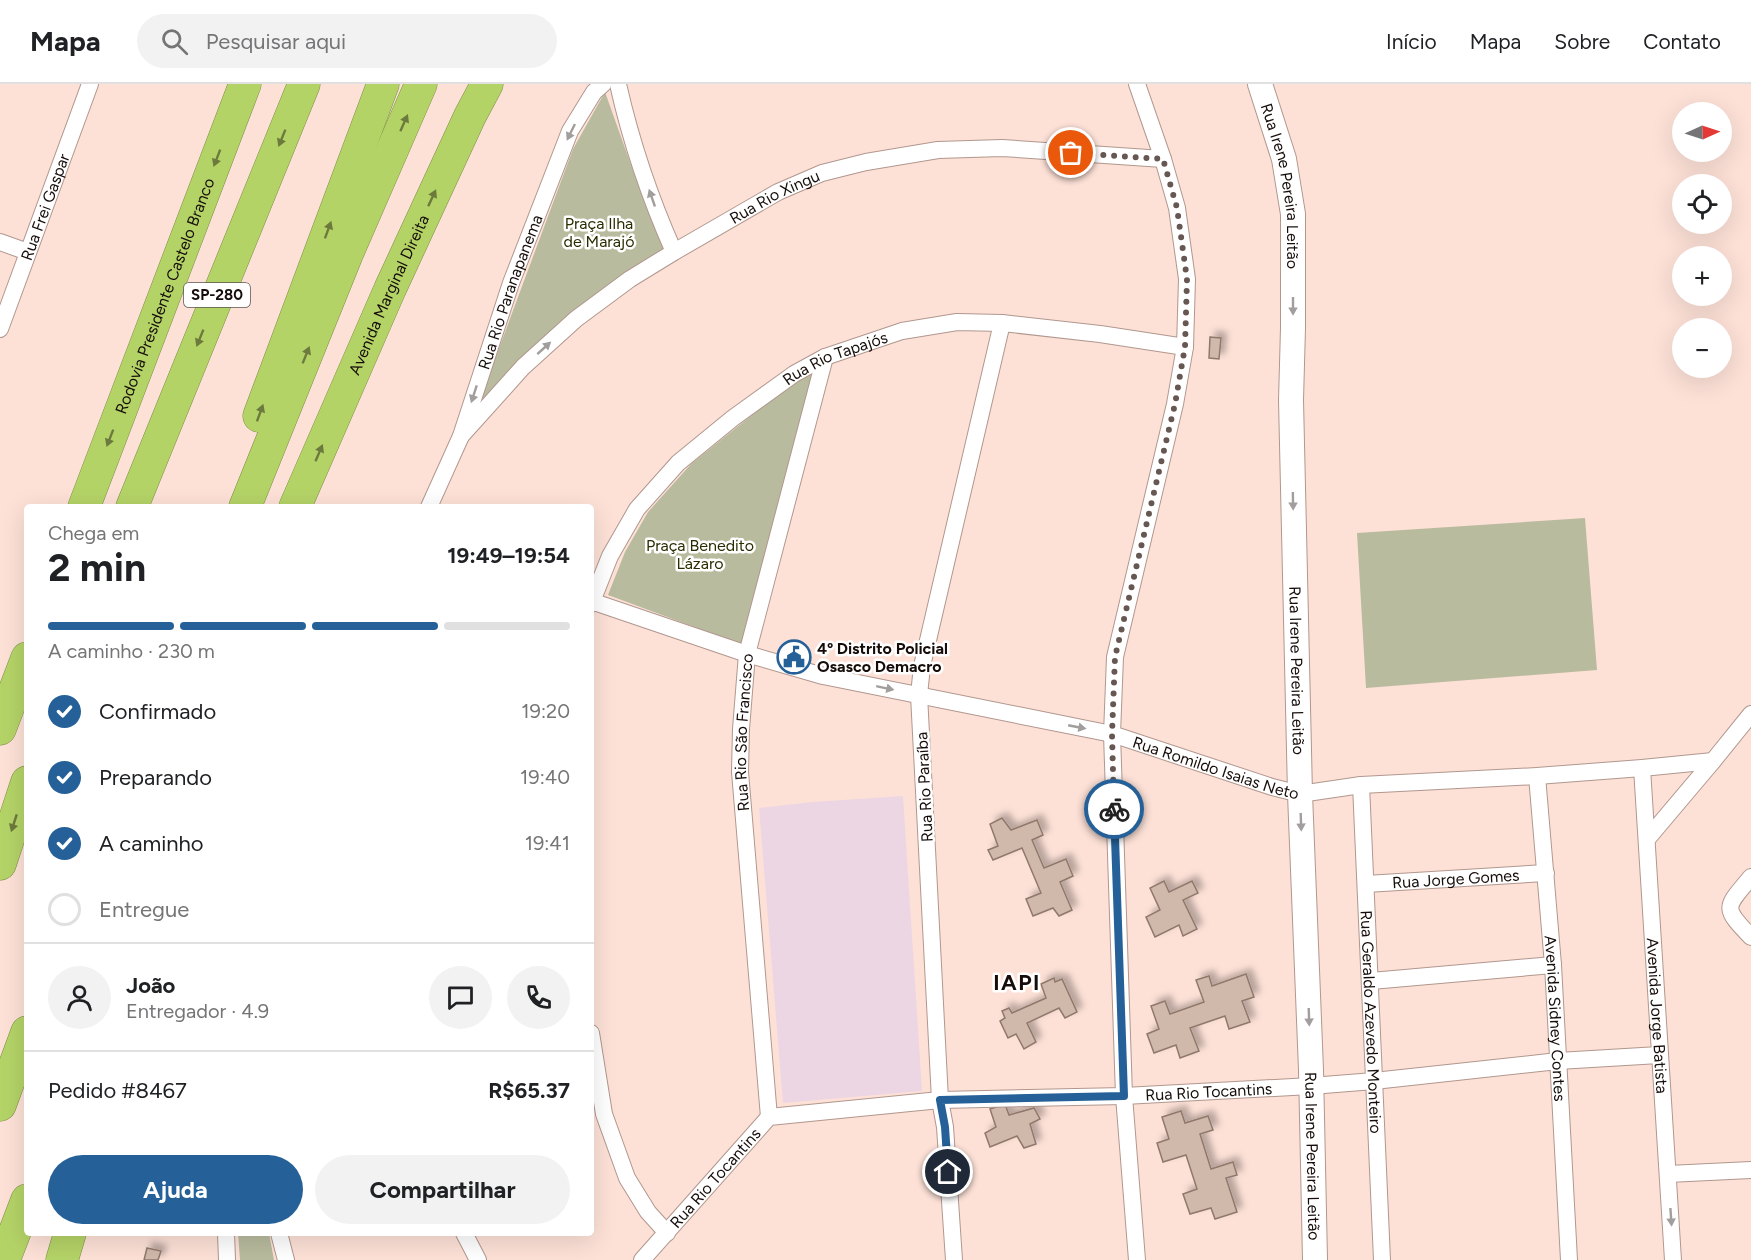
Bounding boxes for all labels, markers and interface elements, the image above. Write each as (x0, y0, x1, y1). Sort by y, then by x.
search box (137, 14, 557, 68)
text: Mapa (30, 24, 101, 58)
icon: search (158, 25, 191, 58)
text: Pesquisar aqui (206, 28, 346, 55)
text: Início (1386, 29, 1437, 54)
text: Mapa (1470, 29, 1521, 54)
text: Sobre (1554, 29, 1610, 54)
text: Contato (1643, 29, 1721, 54)
street label: Rua Irene Pereira Leitão (1257, 101, 1302, 269)
north arrow (1672, 102, 1732, 162)
map controls (1672, 102, 1732, 378)
one-way arrow (399, 114, 409, 132)
one-way arrow (566, 123, 576, 141)
pin (1045, 127, 1096, 178)
one-way arrow (277, 129, 286, 147)
icon: bag (1054, 136, 1087, 169)
one-way arrow (212, 149, 221, 167)
street label: Rua Frei Gaspar (17, 151, 74, 263)
street label: Rua Rio Xingu (726, 166, 823, 228)
button: locate (1672, 174, 1732, 234)
street label: Rodovia Presidente Castelo Branco (111, 175, 218, 417)
one-way arrow (427, 189, 437, 207)
one-way arrow (646, 189, 656, 207)
street label: Avenida Marginal Direita (345, 212, 433, 378)
street label: Rua Rio Paranapanema (474, 212, 547, 372)
park label: Praça Ilha de Marajó (564, 214, 634, 251)
one-way arrow (324, 221, 333, 239)
button: + (1672, 246, 1732, 306)
road number: SP-280 (184, 283, 250, 307)
one-way arrow (1288, 297, 1298, 316)
button: − (1672, 318, 1732, 378)
street label: Rua Rio Tapajós (779, 328, 890, 389)
one-way arrow (195, 329, 204, 347)
one-way arrow (537, 341, 552, 355)
one-way arrow (301, 346, 311, 364)
one-way arrow (469, 385, 479, 403)
one-way arrow (256, 404, 265, 422)
one-way arrow (105, 430, 115, 448)
one-way arrow (314, 445, 323, 462)
one-way arrow (1288, 492, 1298, 511)
text: Chega em (48, 521, 139, 545)
park label: Praça Benedito Lázaro (646, 536, 754, 573)
text: 19:49–19:54 (447, 542, 570, 569)
text: 2 min (48, 544, 146, 591)
street label: Rua Irene Pereira Leitão (1285, 586, 1308, 755)
text: A caminho · 230 m (48, 639, 215, 663)
public building icon: 4º Distrito Policial Osasco Demacro (776, 639, 812, 675)
place label: 4º Distrito Policial Osasco Demacro (817, 639, 948, 676)
street label: Rua Rio São Francisco (731, 653, 757, 812)
one-way arrow (876, 684, 895, 693)
icon: check (48, 695, 81, 728)
text: Confirmado (99, 698, 216, 725)
text: 19:20 (521, 699, 570, 723)
one-way arrow (1067, 723, 1086, 732)
street label: Rua Rio Paraíba (912, 731, 937, 842)
street label: Rua Romildo Isaias Neto (1130, 733, 1301, 803)
icon: check (48, 761, 81, 794)
text: Preparando (99, 764, 212, 791)
text: 19:40 (520, 765, 570, 789)
courier (1084, 779, 1144, 839)
icon: bike (1098, 793, 1131, 826)
one-way arrow (1297, 812, 1306, 831)
one-way arrow (8, 814, 18, 832)
icon: check (48, 827, 81, 860)
text: A caminho (99, 830, 204, 857)
text: 19:41 (525, 831, 570, 855)
street label: Rua Jorge Gomes (1392, 866, 1520, 892)
text: Entregue (99, 896, 189, 923)
street label: Rua Geraldo Azevedo Monteiro (1357, 910, 1385, 1134)
street label: Avenida Sidney Contes (1541, 934, 1569, 1102)
street label: Avenida Jorge Batista (1643, 937, 1671, 1094)
button: person (48, 966, 111, 1029)
button: chat (429, 966, 492, 1029)
button: phone (507, 966, 570, 1029)
district label: IAPI (993, 969, 1041, 996)
text: João (126, 972, 175, 999)
text: Entregador · 4.9 (126, 999, 269, 1023)
one-way arrow (1304, 1007, 1313, 1026)
street label: Rua Irene Pereira Leitão (1301, 1072, 1324, 1241)
text: Pedido #8467 (48, 1077, 187, 1104)
text: R$65.37 (488, 1077, 570, 1104)
street label: Rua Rio Tocantins (1145, 1079, 1273, 1105)
street label: Rua Rio Tocantins (666, 1124, 765, 1232)
pin (922, 1146, 973, 1197)
button: Ajuda (48, 1155, 303, 1224)
button: Compartilhar (315, 1155, 570, 1224)
icon: home (931, 1155, 964, 1188)
one-way arrow (1666, 1208, 1675, 1227)

